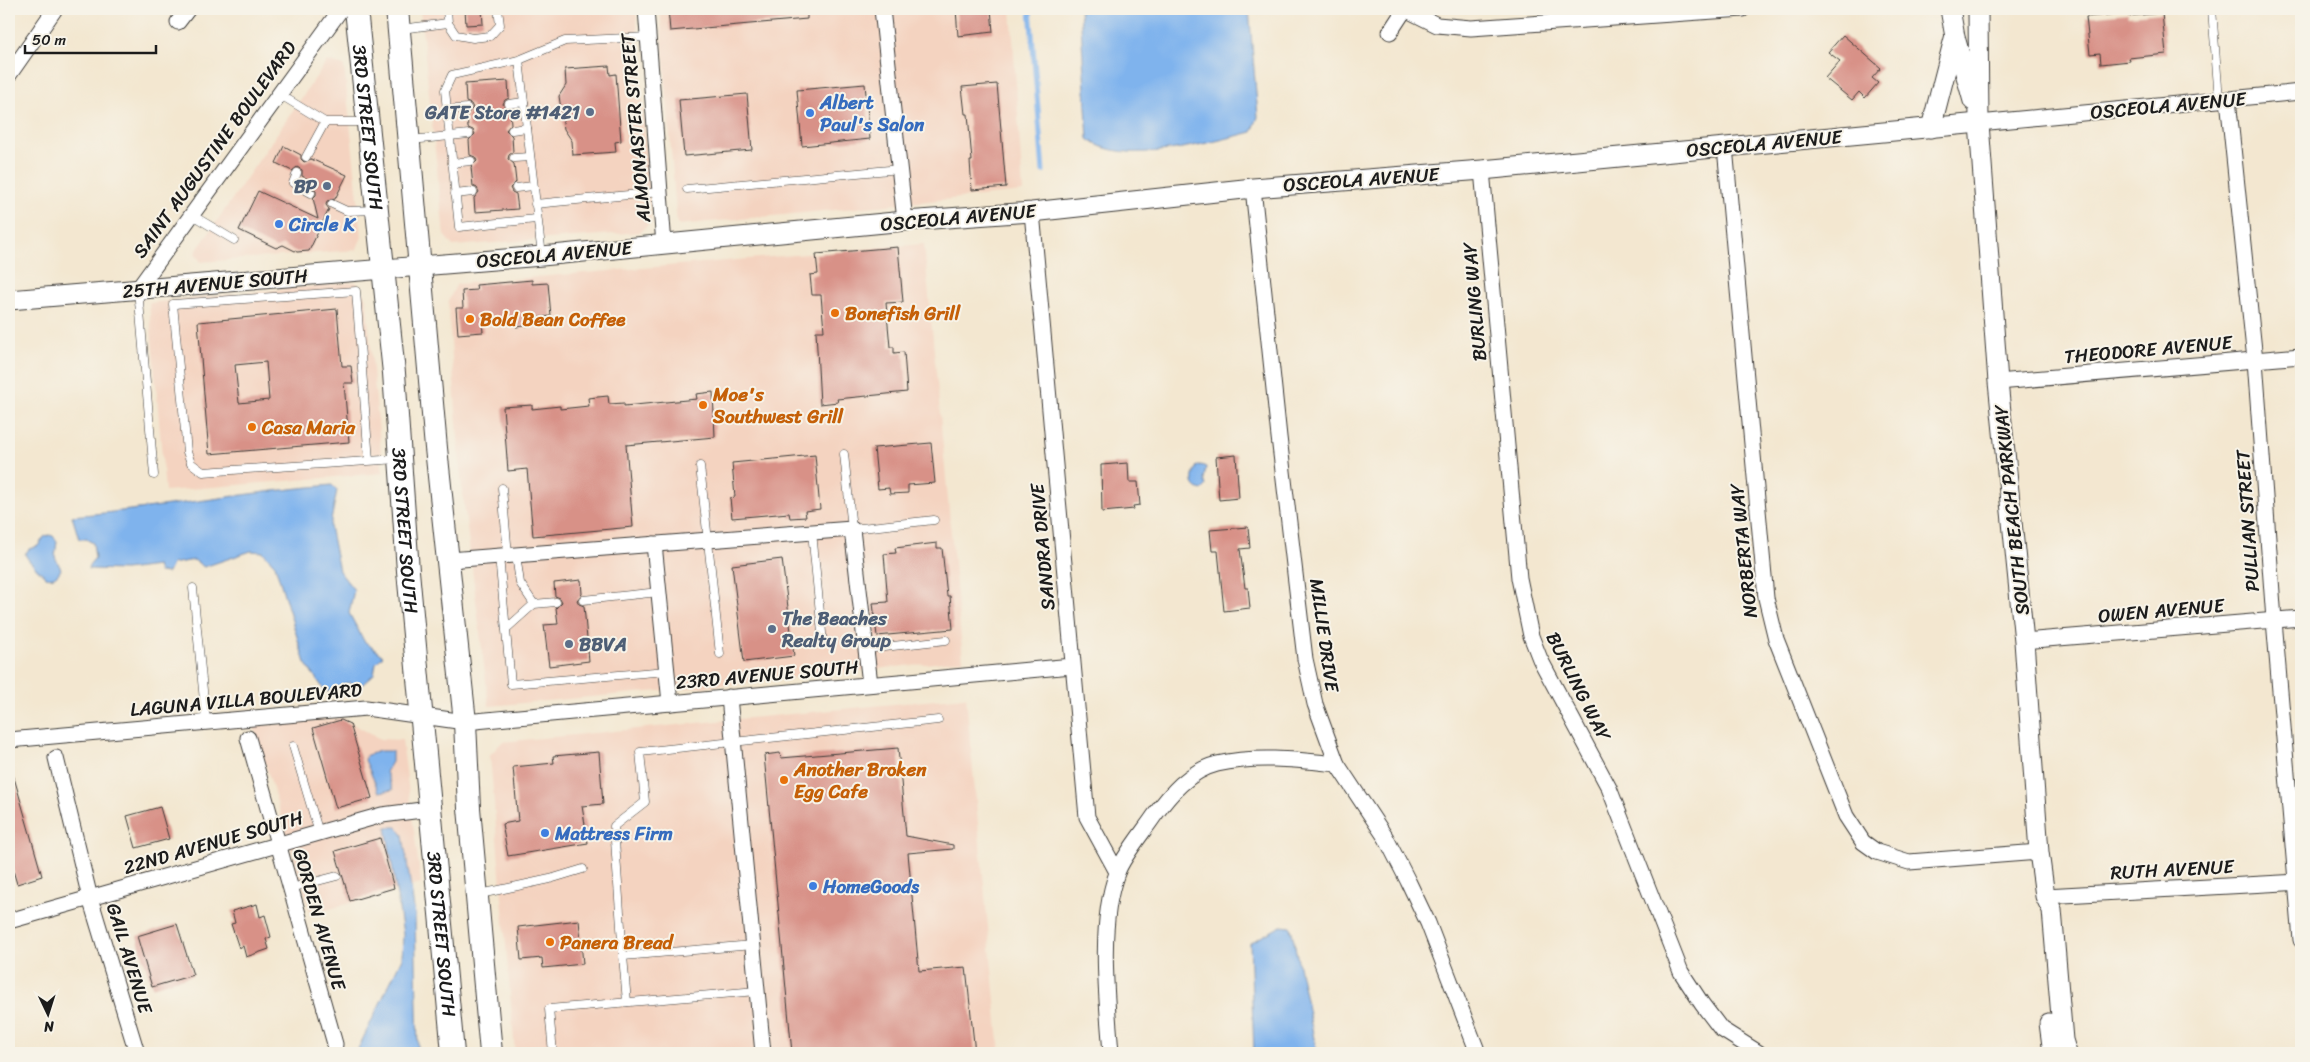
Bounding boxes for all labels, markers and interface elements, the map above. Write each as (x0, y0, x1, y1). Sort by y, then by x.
scale bar (25, 22, 156, 54)
text: 50 m (32, 27, 67, 53)
street label: ALMONASTER STREET (611, 31, 660, 225)
street label: SAINT AUGUSTINE BOULEVARD (124, 33, 305, 265)
street label: 3RD STREET SOUTH (343, 43, 393, 212)
street label: OSCEOLA AVENUE (2089, 82, 2249, 129)
place label: Albert Paul's Salon (819, 86, 925, 141)
place label: GATE Store #1421 (424, 96, 580, 129)
marker: GATE Store #1421 (584, 106, 596, 118)
marker: Albert Paul's Salon (804, 107, 816, 119)
street label: OSCEOLA AVENUE (1685, 120, 1845, 167)
street label: OSCEOLA AVENUE (1282, 158, 1441, 201)
place label: BP (294, 170, 318, 203)
marker: BP (321, 180, 333, 192)
street label: OSCEOLA AVENUE (879, 194, 1039, 241)
place label: Circle K (288, 208, 356, 241)
marker: Circle K (273, 218, 285, 230)
street label: OSCEOLA AVENUE (475, 231, 635, 278)
street label: BURLING WAY (1453, 240, 1496, 363)
street label: 25TH AVENUE SOUTH (121, 259, 310, 308)
place label: Bonefish Grill (845, 297, 961, 330)
place label: Bold Bean Coffee (480, 303, 626, 336)
marker: Bonefish Grill (829, 307, 841, 319)
marker: Bold Bean Coffee (464, 313, 476, 325)
street label: THEODORE AVENUE (2063, 326, 2235, 373)
place label: Moe's Southwest Grill (712, 378, 845, 433)
marker: Moe's Southwest Grill (697, 399, 709, 411)
street label: SOUTH BEACH PARKWAY (1984, 402, 2039, 617)
place label: Casa Maria (261, 411, 355, 444)
marker: Casa Maria (246, 421, 258, 433)
street label: 3RD STREET SOUTH (382, 446, 428, 615)
street label: PULLIAN STREET (2226, 448, 2269, 593)
street label: SANDRA DRIVE (1020, 481, 1064, 612)
street label: NORBERTA WAY (1720, 481, 1767, 620)
street label: MILLIE DRIVE (1300, 576, 1349, 695)
street label: OWEN AVENUE (2097, 588, 2227, 632)
place label: The Beaches Realty Group (781, 602, 892, 657)
marker: The Beaches Realty Group (766, 623, 778, 635)
street label: BURLING WAY (1537, 626, 1621, 748)
place label: BBVA (579, 628, 627, 661)
marker: BBVA (563, 638, 575, 650)
street label: 23RD AVENUE SOUTH (674, 650, 860, 699)
street label: LAGUNA VILLA BOULEVARD (129, 673, 364, 726)
place label: Another Broken Egg Cafe (793, 753, 927, 808)
marker: Another Broken Egg Cafe (778, 774, 790, 786)
street label: 22ND AVENUE SOUTH (119, 801, 307, 884)
place label: Mattress Firm (554, 817, 673, 850)
marker: Mattress Firm (539, 827, 551, 839)
street label: GORDEN AVENUE (284, 844, 356, 995)
street label: 3RD STREET SOUTH (417, 850, 466, 1018)
street label: RUTH AVENUE (2110, 850, 2236, 889)
place label: HomeGoods (822, 870, 920, 903)
marker: HomeGoods (807, 880, 819, 892)
street label: GAIL AVENUE (97, 899, 162, 1019)
place label: Panera Bread (560, 926, 674, 959)
marker: Panera Bread (544, 936, 556, 948)
north arrow (22, 990, 72, 1040)
text: N (43, 1014, 56, 1039)

